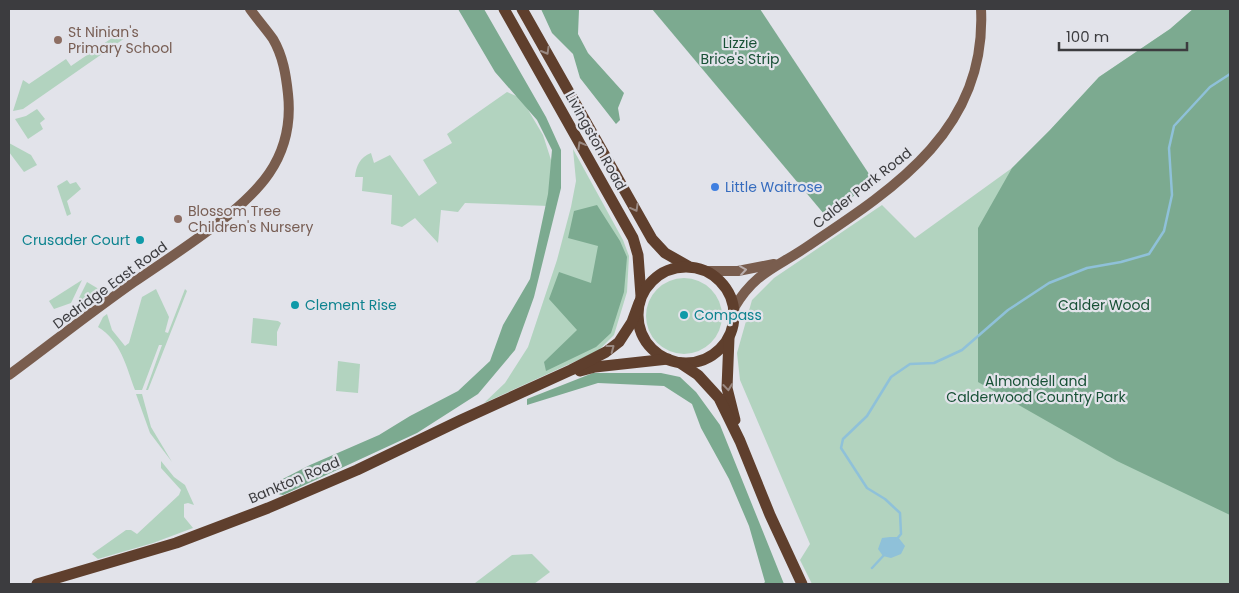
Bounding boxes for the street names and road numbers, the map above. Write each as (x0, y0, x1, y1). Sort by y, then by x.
street label: Livingston Road (561, 88, 631, 194)
street label: Calder Park Road (808, 143, 916, 233)
street label: Dedridge East Road (49, 237, 171, 333)
street label: Bankton Road (245, 452, 343, 508)

